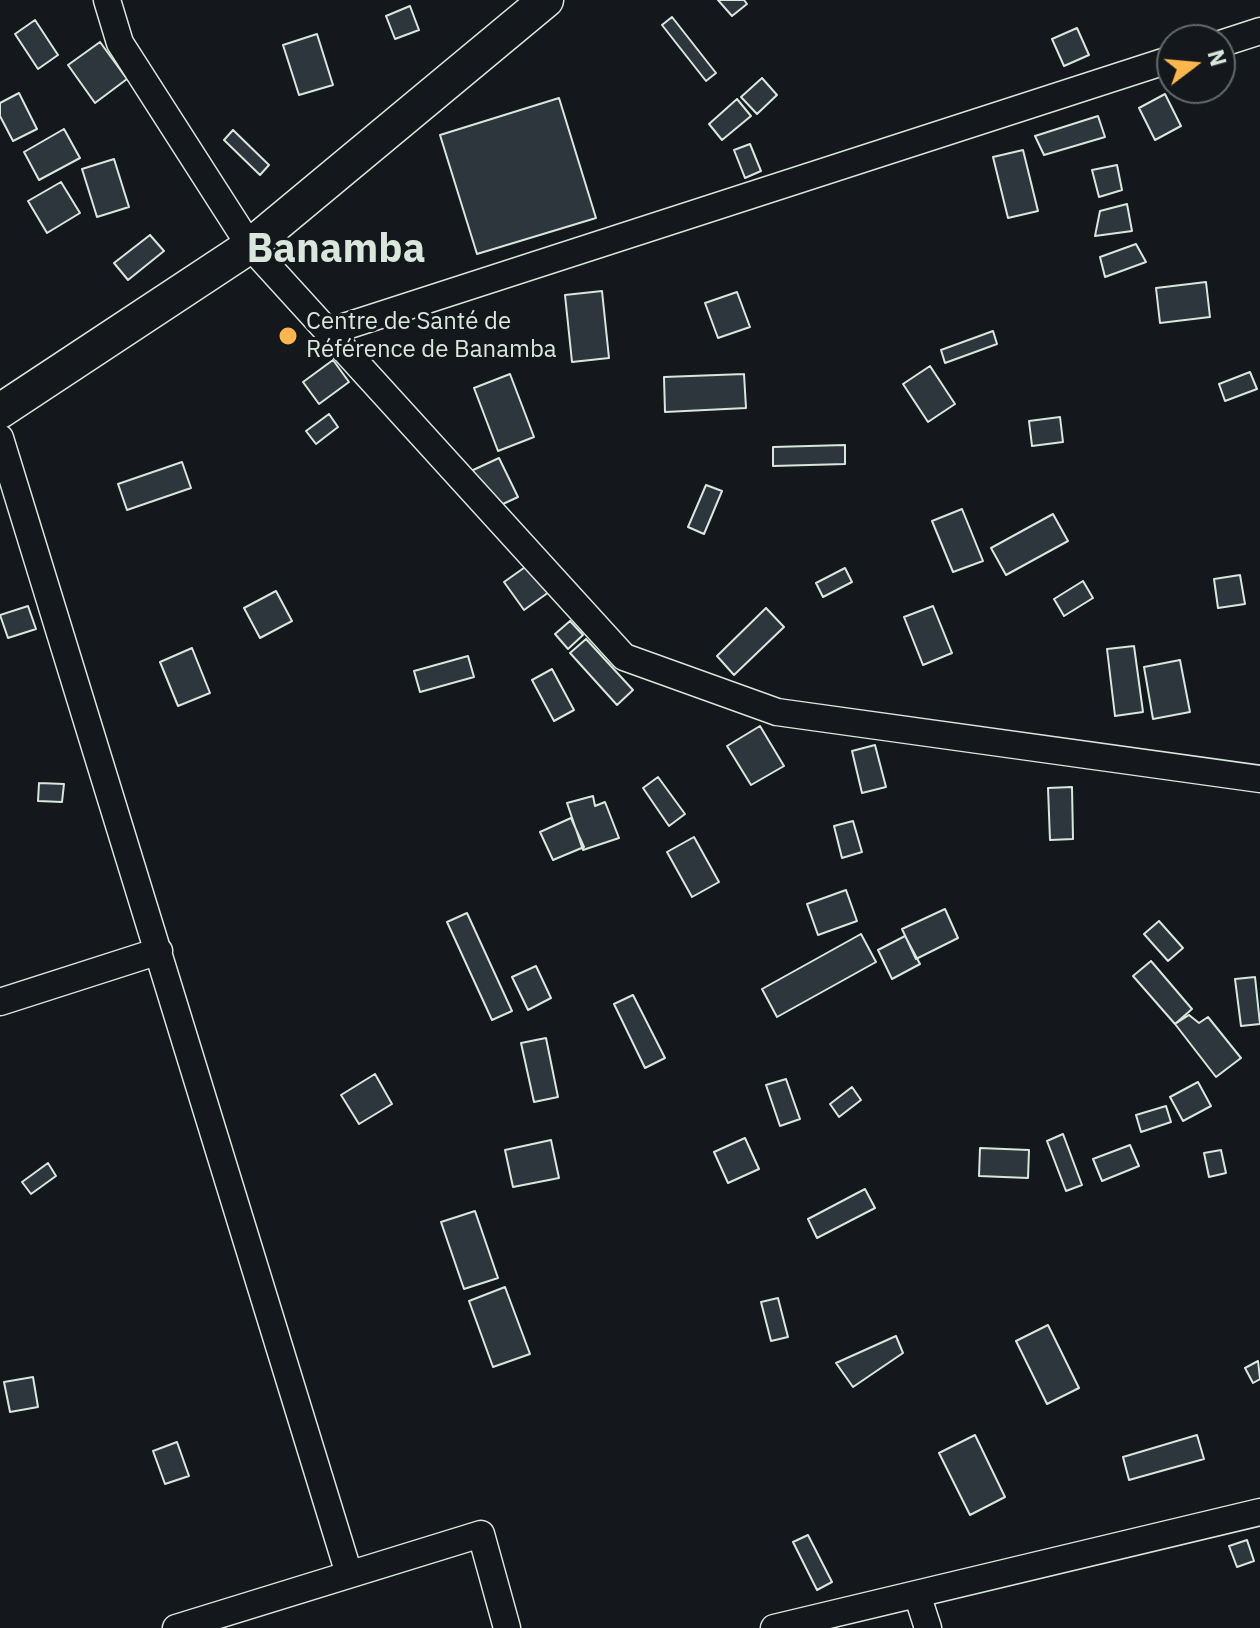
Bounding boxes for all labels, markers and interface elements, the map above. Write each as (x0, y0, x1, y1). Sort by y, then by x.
north arrow (1156, 24, 1236, 104)
text: N (1201, 46, 1234, 69)
district label: Banamba (247, 226, 425, 274)
place label: Centre de Santé de Référence de Banamba (306, 308, 557, 364)
marker: Centre de Santé de Référence de Banamba (277, 325, 299, 347)

